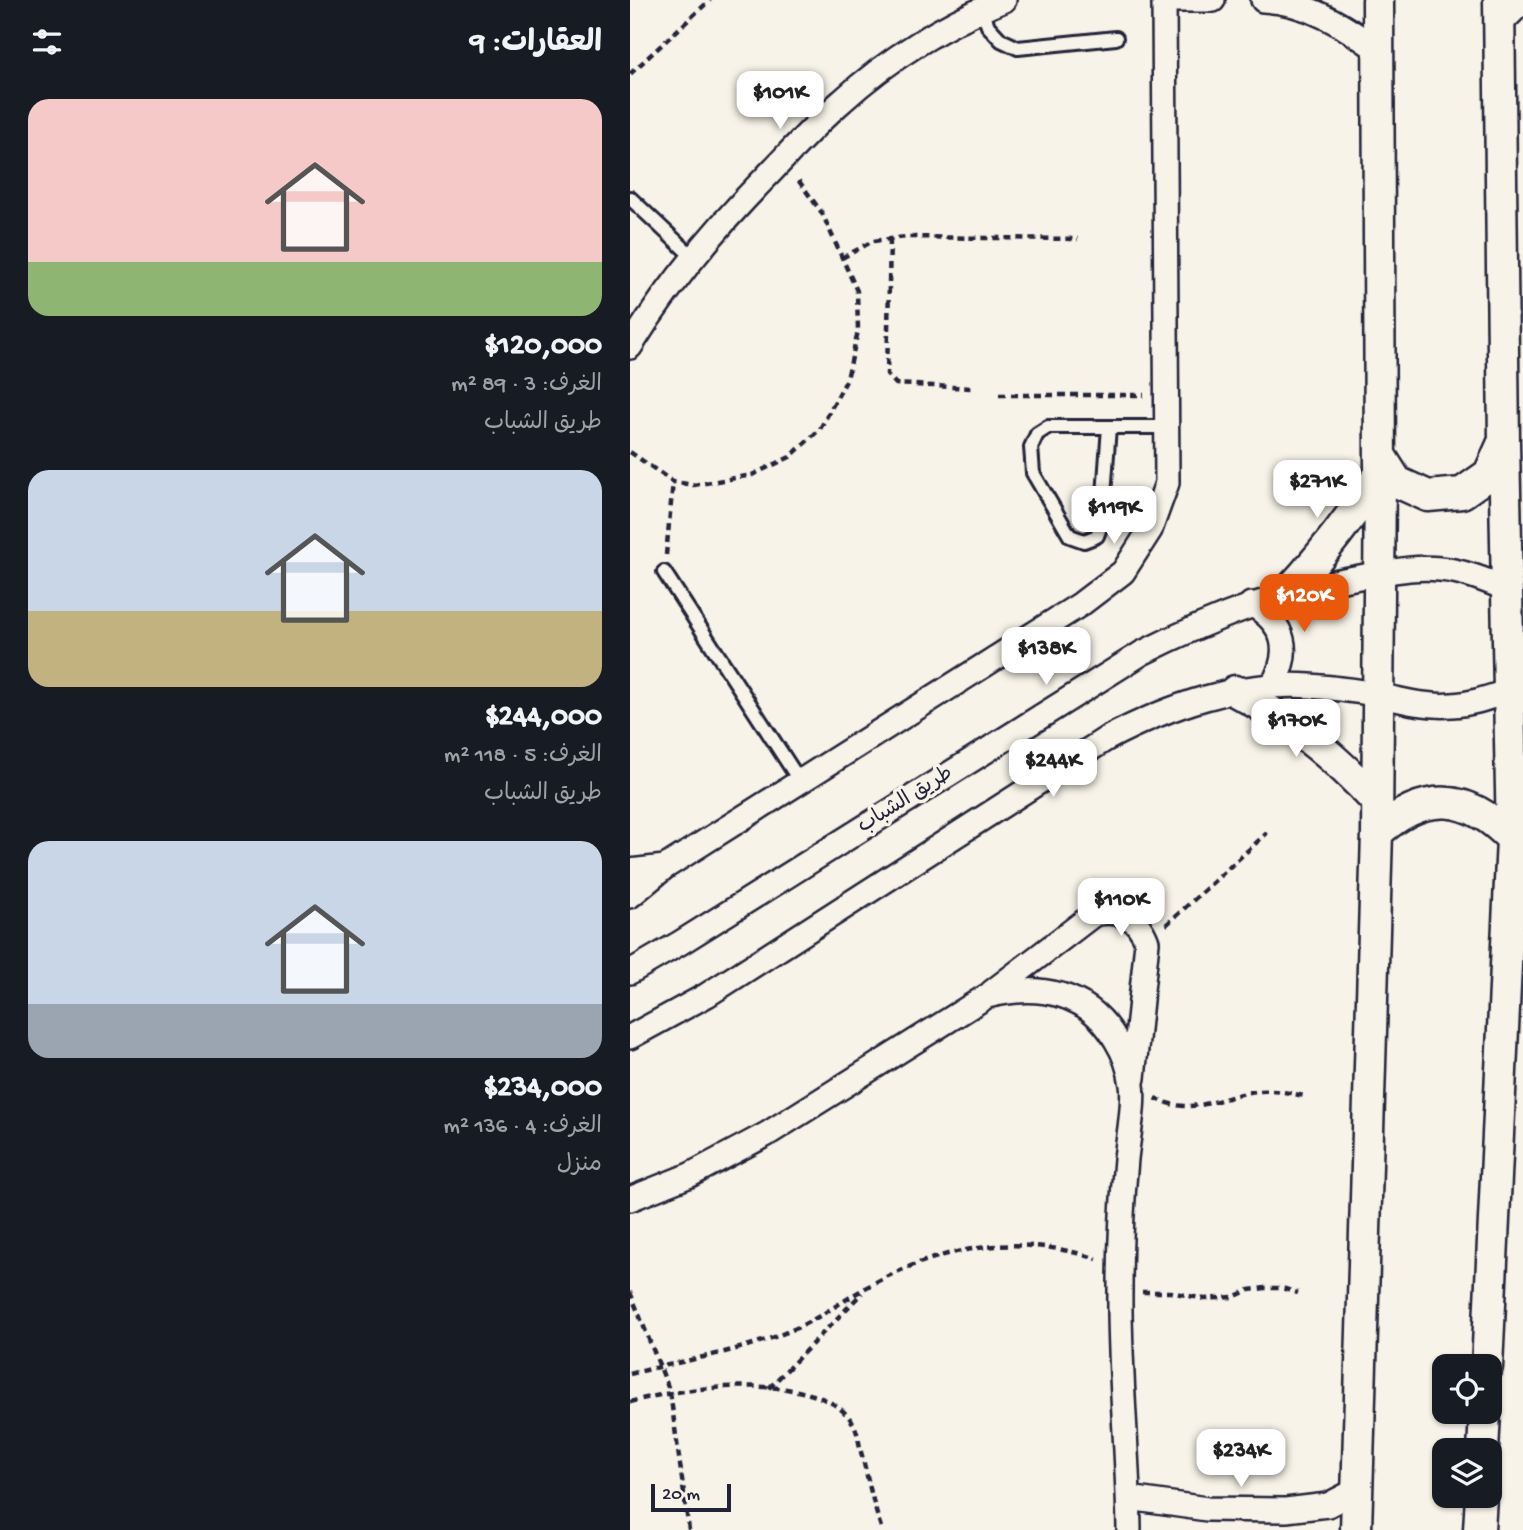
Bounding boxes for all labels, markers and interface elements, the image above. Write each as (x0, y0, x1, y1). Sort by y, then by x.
icon: filters (28, 23, 66, 61)
text: العقارات: 9 (470, 27, 602, 62)
pin: $101K (731, 72, 829, 131)
text: $101K (753, 80, 807, 107)
icon: home (252, 144, 378, 270)
text: $120,000 (484, 330, 602, 365)
text: الغرف: 3 · 89 m² (451, 372, 602, 399)
text: طريق الشباب (484, 410, 602, 437)
pin: $271K (1268, 461, 1366, 520)
text: $271K (1289, 469, 1345, 496)
pin: $119K (1065, 486, 1163, 546)
text: $119K (1087, 495, 1141, 522)
icon: home (252, 515, 378, 641)
pin: $120K (1255, 574, 1353, 634)
text: $120K (1276, 583, 1332, 610)
pin: $138K (997, 628, 1095, 687)
text: $138K (1018, 636, 1074, 663)
pin: $170K (1247, 700, 1345, 759)
text: $244,000 (485, 701, 602, 736)
text: $170K (1267, 708, 1325, 735)
pin: $244K (1004, 740, 1102, 799)
text: الغرف: 5 · 118 m² (444, 743, 602, 770)
text: $244K (1025, 748, 1081, 775)
street label: طريق الشباب (854, 762, 958, 840)
text: طريق الشباب (484, 781, 602, 808)
pin: $110K (1072, 878, 1170, 938)
icon: home (252, 886, 378, 1012)
text: $110K (1094, 887, 1148, 914)
text: $234,000 (484, 1072, 602, 1107)
text: الغرف: 4 · 136 m² (443, 1114, 602, 1141)
text: منزل (557, 1152, 602, 1179)
map controls (1432, 1354, 1502, 1508)
button: locate (1432, 1354, 1502, 1424)
pin: $234K (1192, 1430, 1290, 1489)
text: $234K (1212, 1438, 1270, 1465)
button: layers (1432, 1438, 1502, 1508)
scale bar (651, 1481, 732, 1513)
text: 20 m (662, 1484, 700, 1507)

